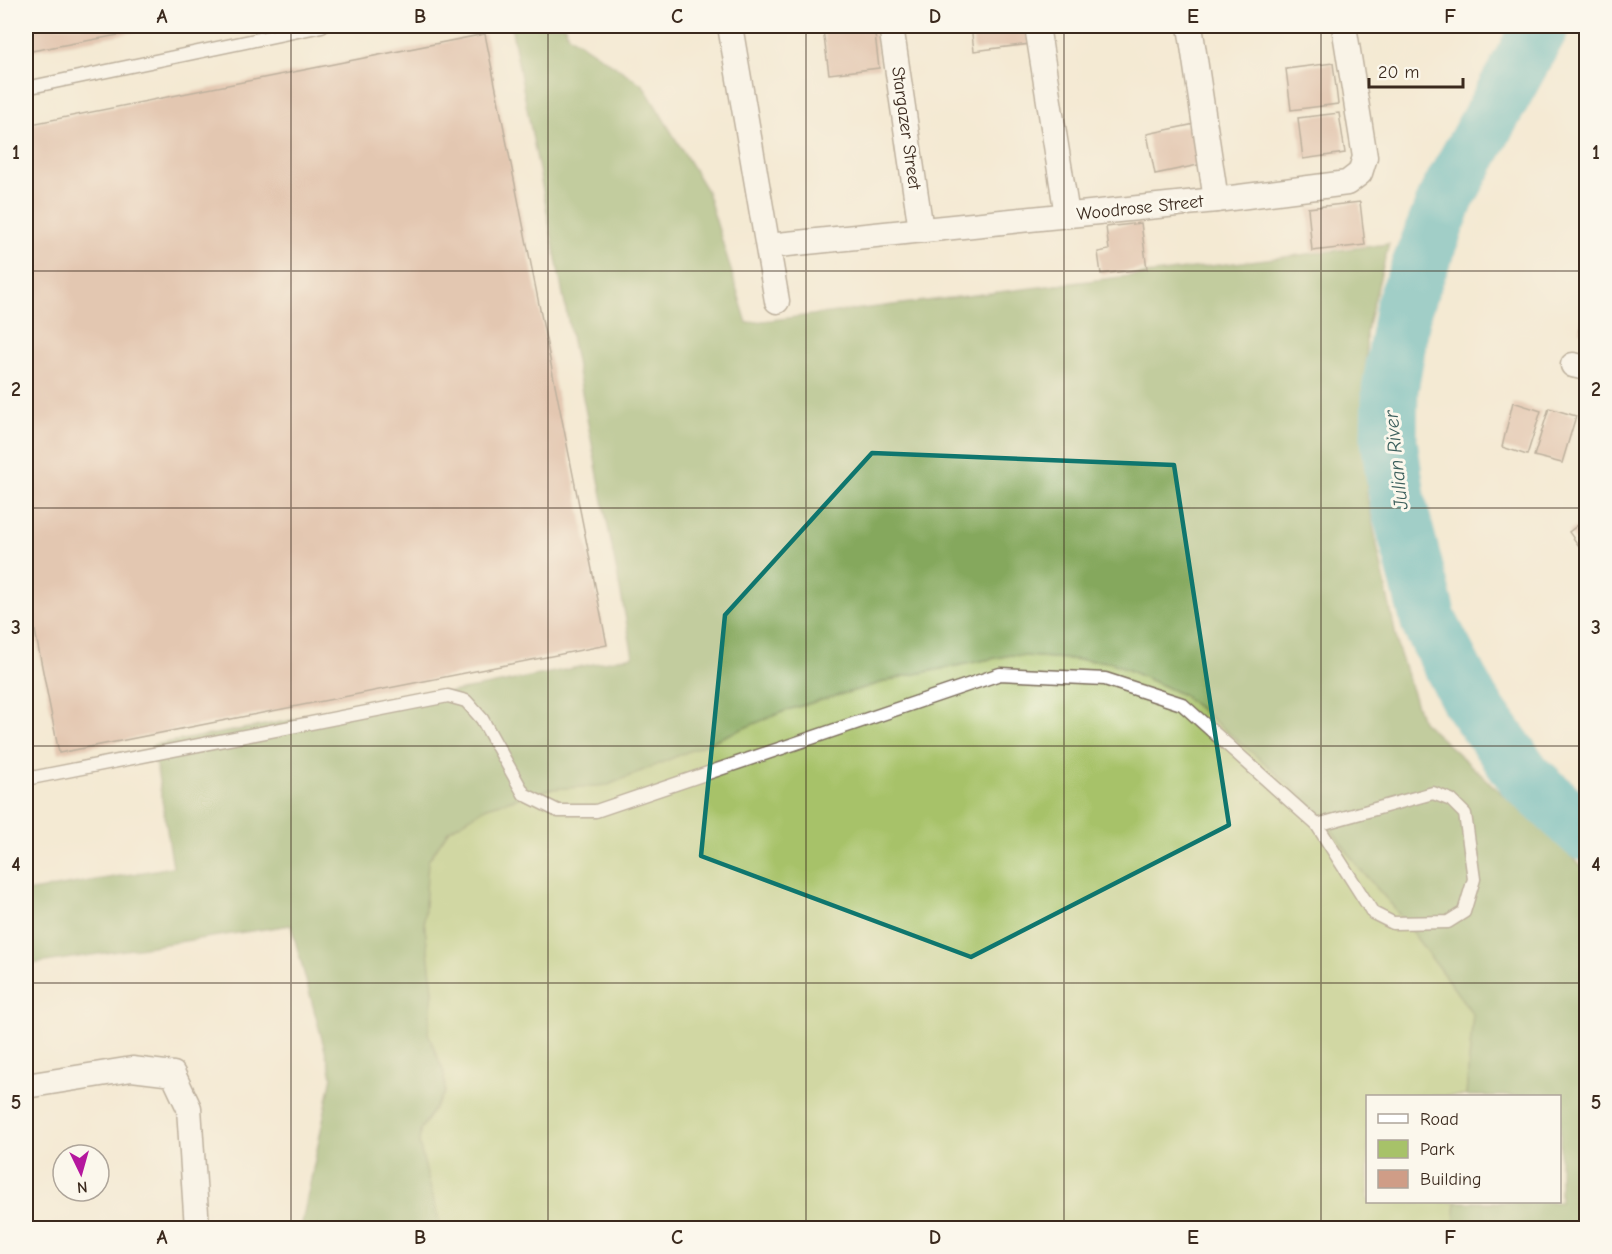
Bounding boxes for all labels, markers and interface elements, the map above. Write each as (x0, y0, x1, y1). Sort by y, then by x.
text: A (156, 5, 168, 28)
text: B (414, 5, 426, 28)
text: C (671, 5, 683, 28)
text: D (929, 5, 941, 28)
text: E (1187, 5, 1199, 28)
text: F (1444, 5, 1456, 28)
scale bar (1369, 51, 1464, 89)
text: 20 m (1378, 62, 1419, 83)
street label: Stargazer Street (887, 65, 925, 192)
text: 1 (12, 141, 20, 164)
text: 1 (1592, 141, 1600, 164)
street label: Woodrose Street (1076, 191, 1205, 225)
text: 2 (11, 378, 21, 401)
text: 2 (1591, 378, 1601, 401)
water label: Julian River (1379, 408, 1413, 512)
text: 3 (11, 616, 21, 639)
text: 3 (1591, 616, 1601, 639)
text: 4 (11, 853, 21, 876)
text: 4 (1591, 853, 1601, 876)
text: 5 (11, 1091, 21, 1114)
text: 5 (1591, 1091, 1601, 1114)
legend (1366, 1095, 1561, 1203)
text: Road (1420, 1109, 1459, 1130)
text: Park (1420, 1139, 1455, 1160)
north arrow (51, 1143, 111, 1203)
text: Building (1420, 1169, 1482, 1190)
text: N (76, 1178, 88, 1196)
text: A (156, 1226, 168, 1249)
text: B (414, 1226, 426, 1249)
text: C (671, 1226, 683, 1249)
text: D (929, 1226, 941, 1249)
text: E (1187, 1226, 1199, 1249)
text: F (1444, 1226, 1456, 1249)

